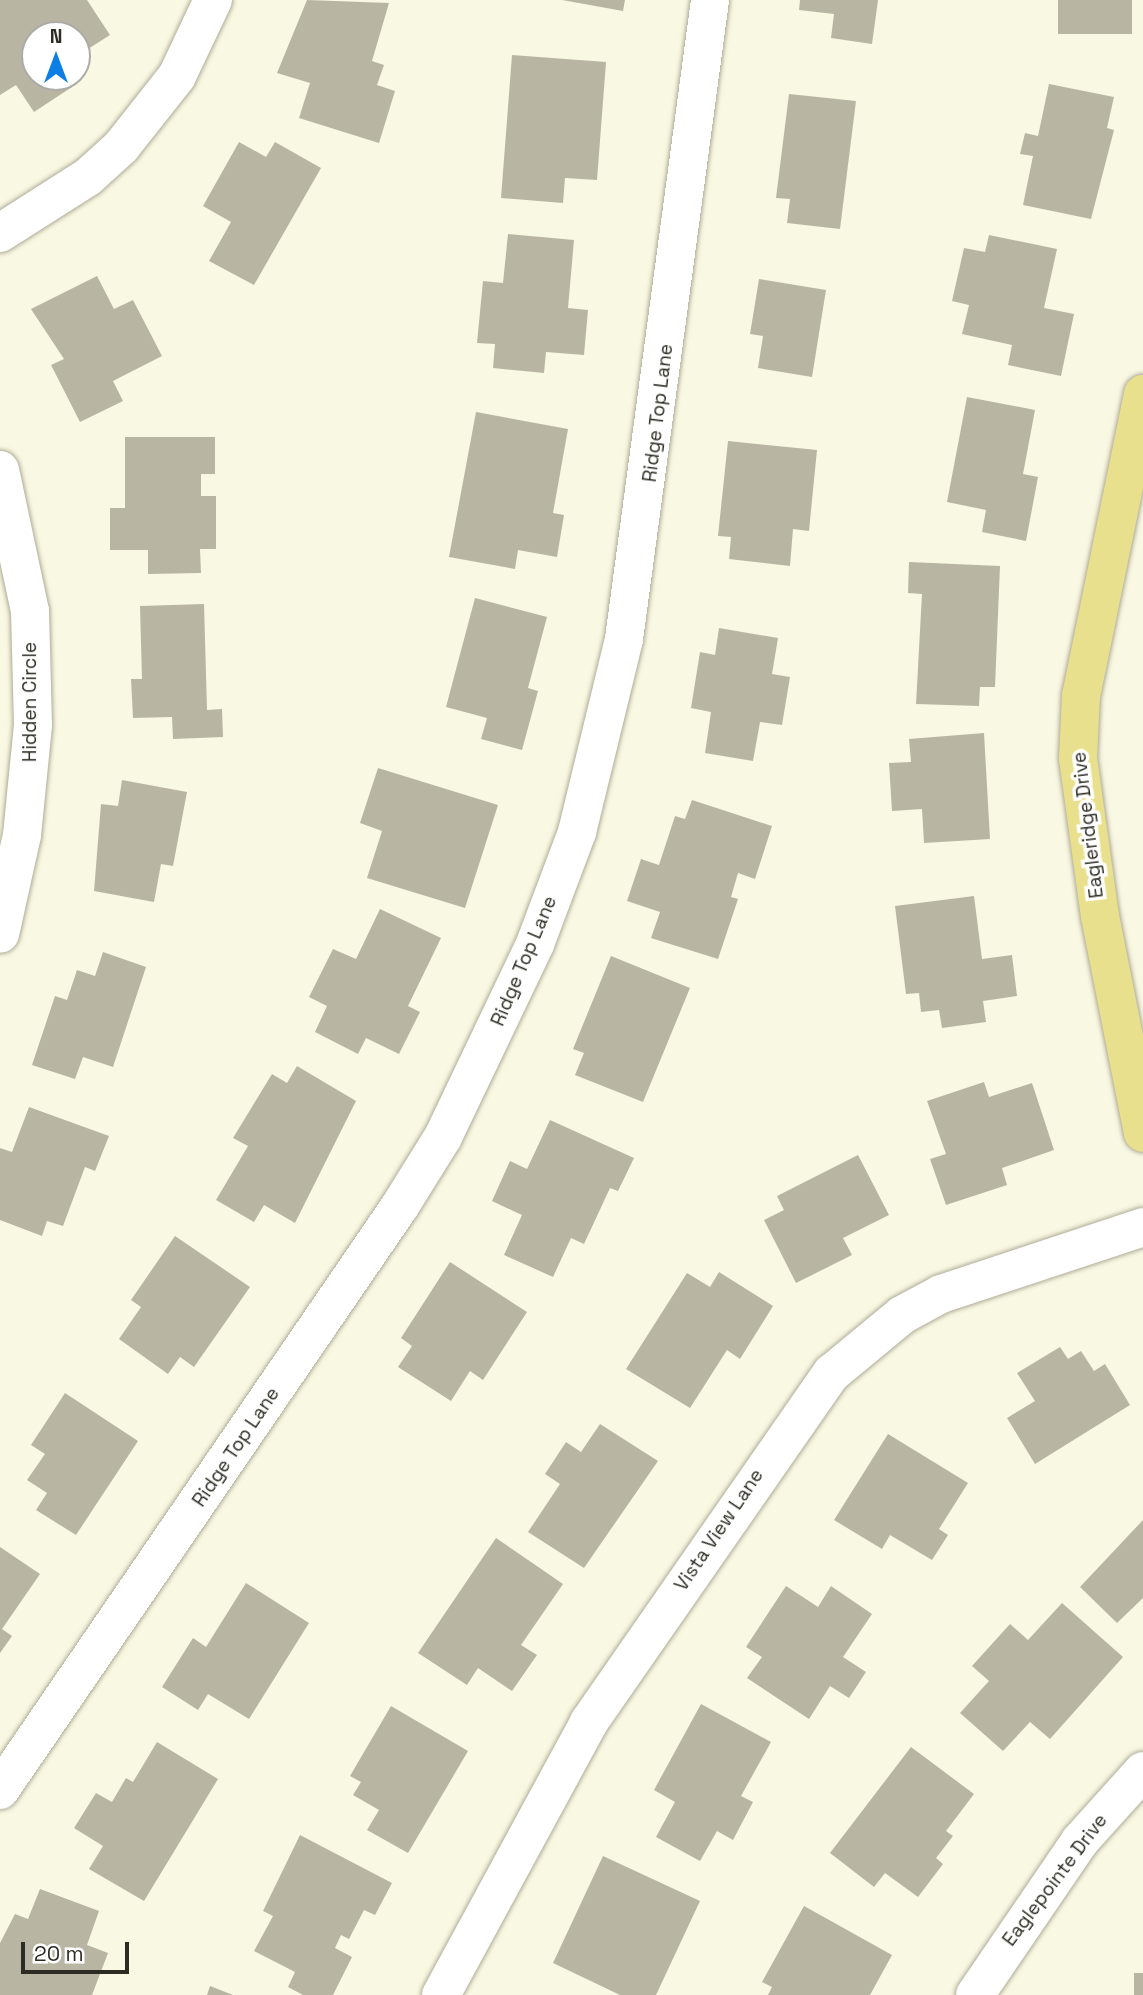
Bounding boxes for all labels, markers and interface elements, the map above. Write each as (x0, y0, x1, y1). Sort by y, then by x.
north arrow (21, 21, 91, 91)
text: N (50, 24, 62, 49)
street label: Ridge Top Lane (638, 342, 678, 484)
street label: Hidden Circle (19, 642, 41, 762)
street label: Eagleridge Drive (1068, 750, 1108, 900)
street label: Ridge Top Lane (486, 892, 562, 1030)
street label: Ridge Top Lane (188, 1383, 284, 1511)
street label: Vista View Lane (670, 1465, 768, 1595)
street label: Eaglepointe Drive (998, 1809, 1112, 1951)
scale bar (24, 1928, 133, 1972)
text: 20 m (34, 1940, 84, 1967)

